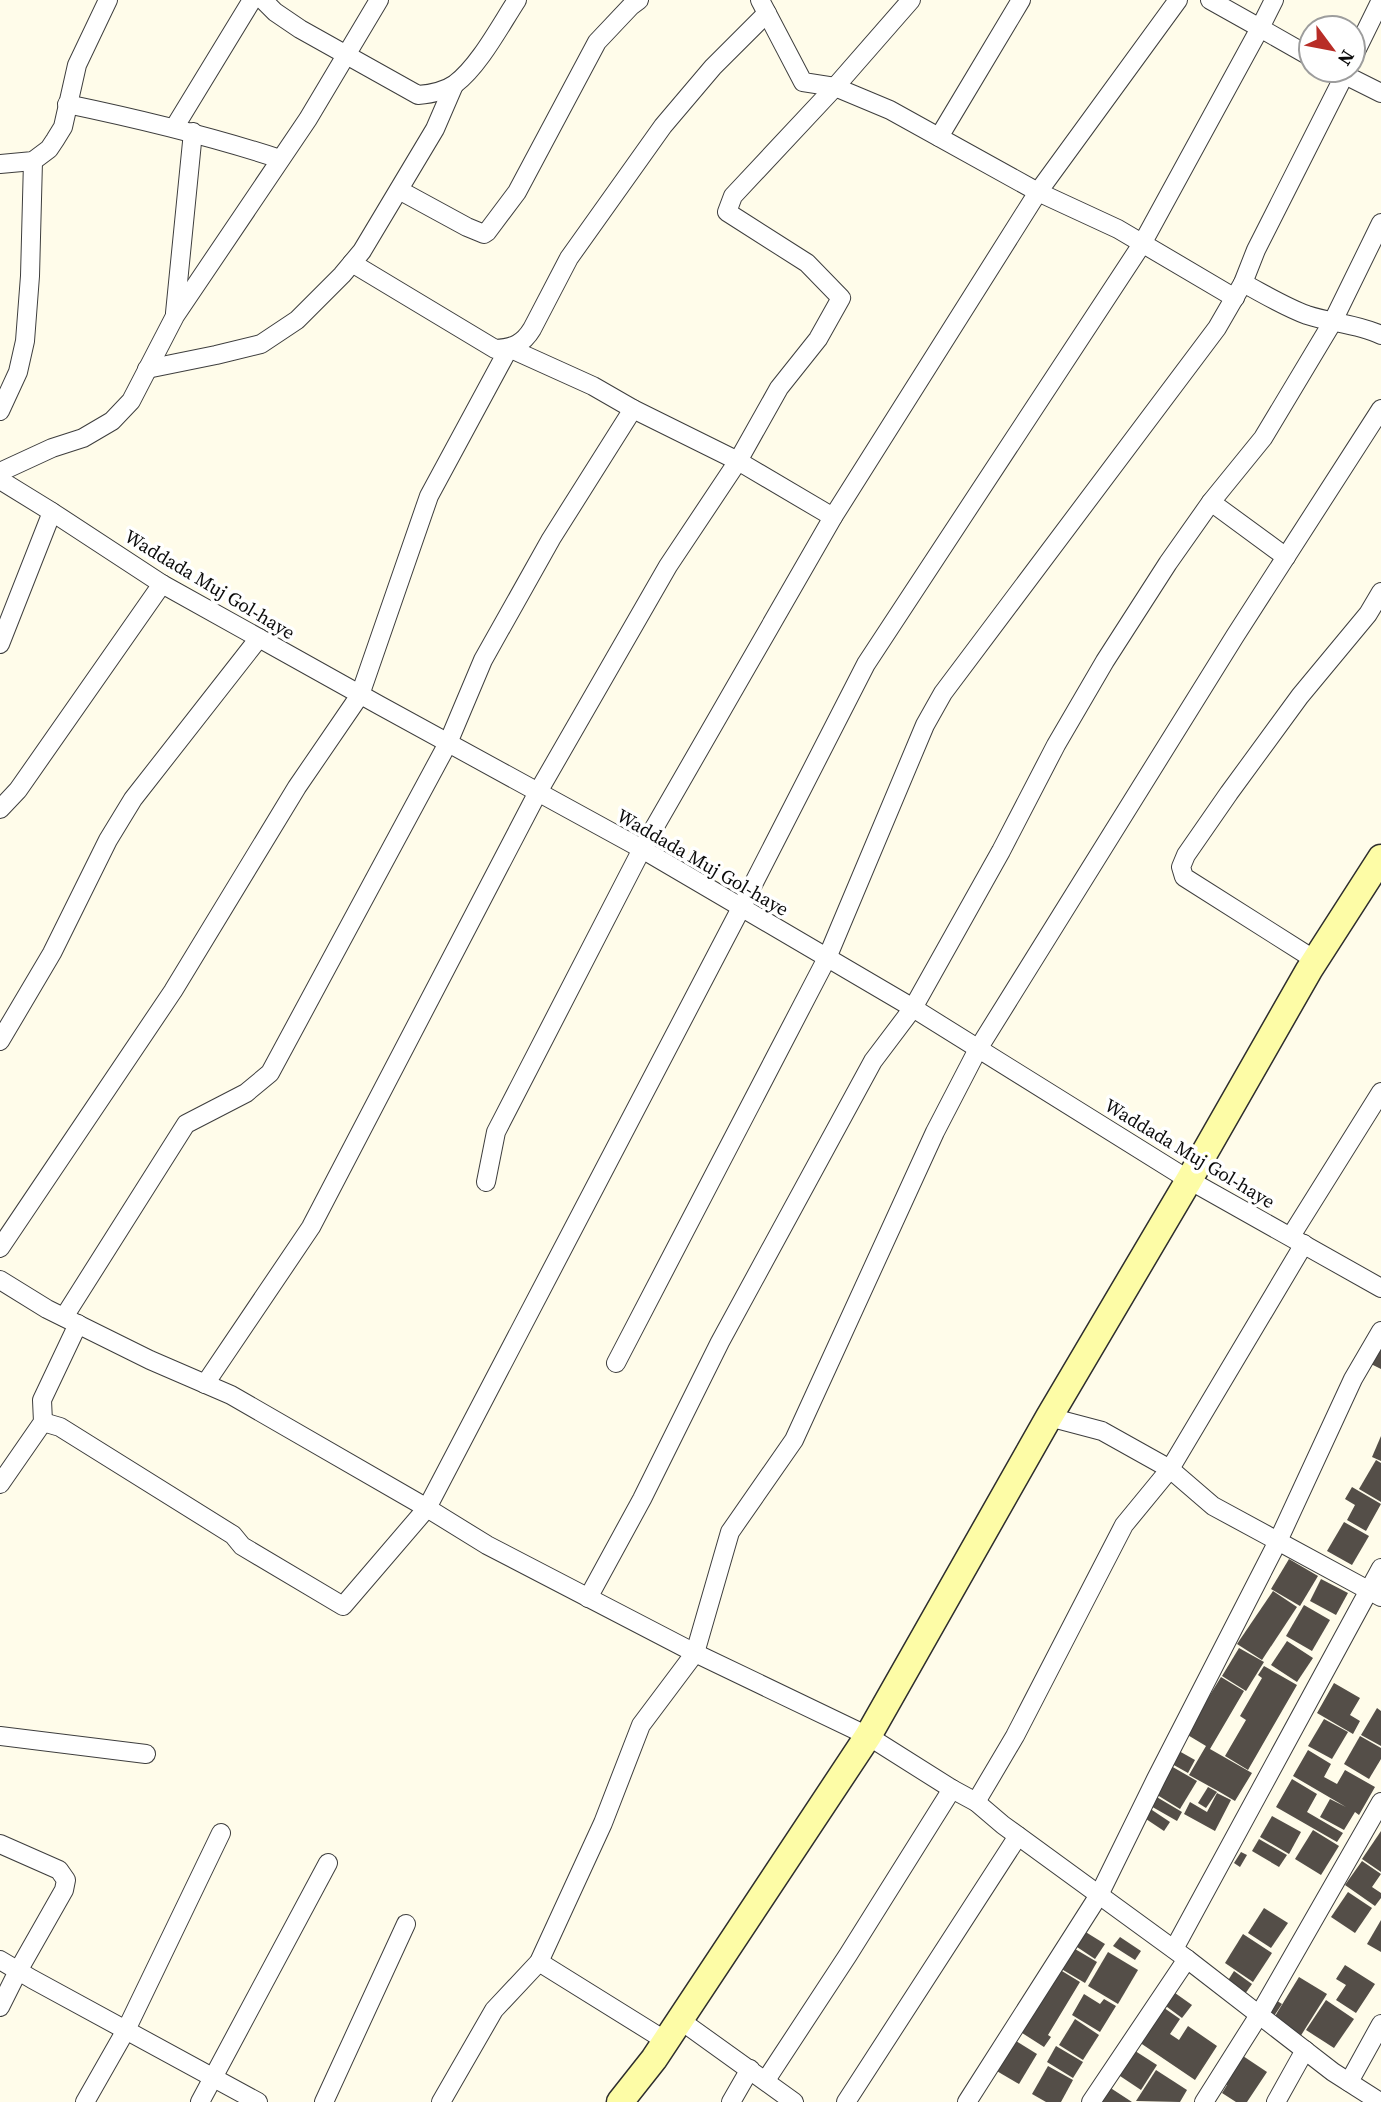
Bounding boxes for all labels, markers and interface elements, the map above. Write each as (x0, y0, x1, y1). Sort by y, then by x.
north arrow (1297, 14, 1367, 84)
text: N (1332, 45, 1361, 71)
street label: Waddada Muj Gol-haye (120, 523, 300, 645)
street label: Waddada Muj Gol-haye (612, 802, 794, 922)
street label: Waddada Muj Gol-haye (1100, 1092, 1280, 1214)

